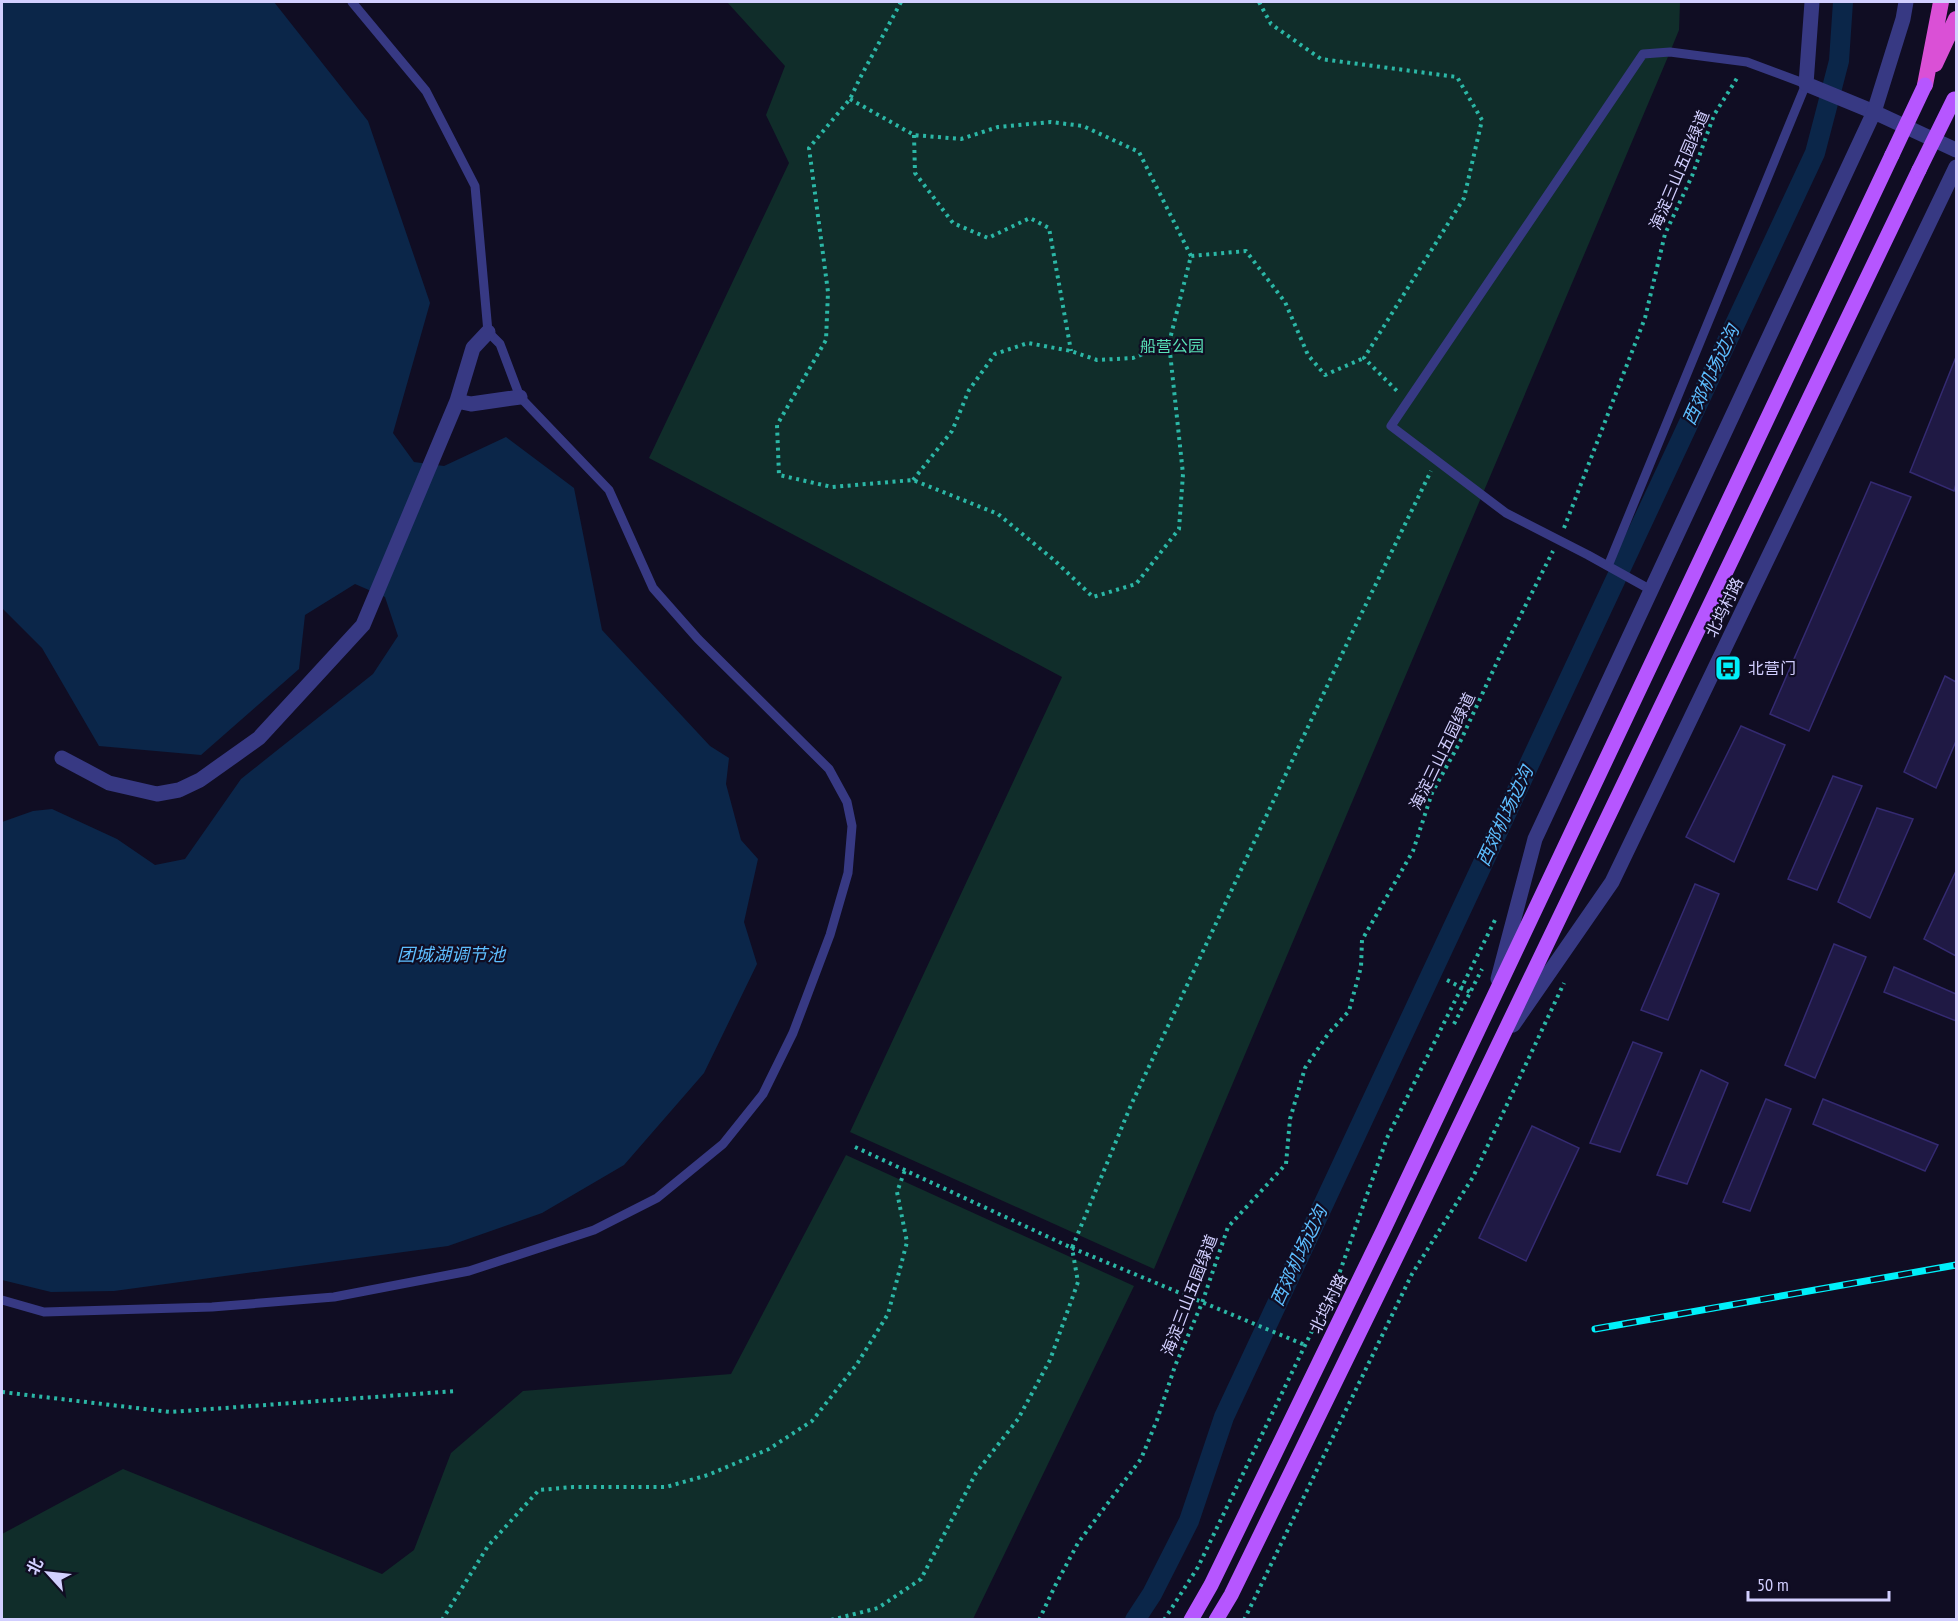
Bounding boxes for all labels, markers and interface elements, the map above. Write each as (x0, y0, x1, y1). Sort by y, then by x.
street label: 海淀三山五园绿道 (1645, 107, 1713, 233)
water label: 西郊机场边沟 (1677, 319, 1745, 429)
park label: 船营公园 (1140, 336, 1204, 356)
street label: 北坞村路 (1701, 574, 1747, 640)
bus stop icon: 北营门 (1713, 653, 1743, 683)
place label: 北营门 (1748, 658, 1796, 678)
street label: 海淀三山五园绿道 (1405, 689, 1479, 813)
water label: 西郊机场边沟 (1471, 760, 1539, 870)
water label: 团城湖调节池 (397, 943, 507, 966)
water label: 西郊机场边沟 (1265, 1200, 1333, 1310)
street label: 海淀三山五园绿道 (1157, 1232, 1221, 1358)
street label: 北坞村路 (1305, 1270, 1351, 1336)
north arrow (18, 1543, 78, 1603)
text: 北 (22, 1555, 47, 1578)
scale bar (1748, 1564, 1889, 1602)
text: 50 m (1757, 1573, 1789, 1596)

